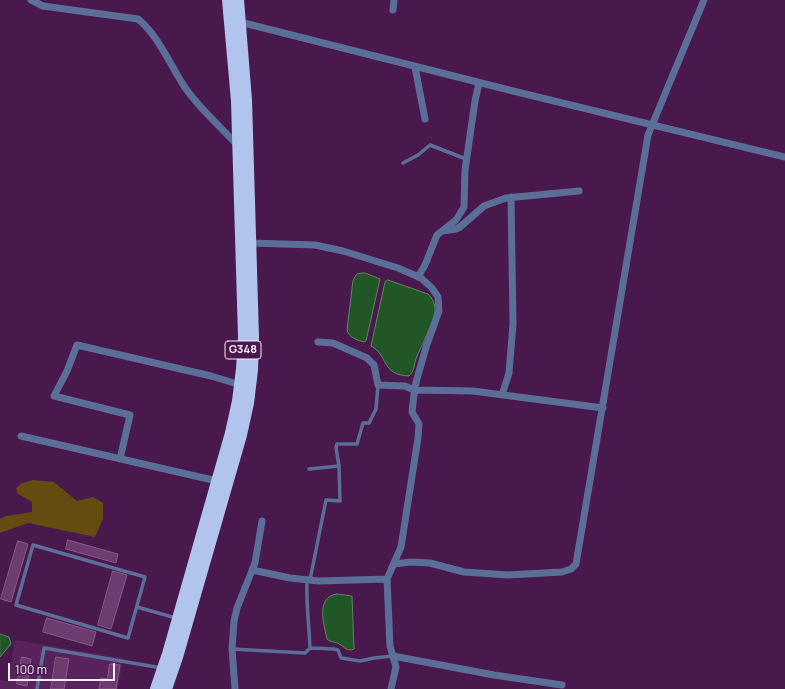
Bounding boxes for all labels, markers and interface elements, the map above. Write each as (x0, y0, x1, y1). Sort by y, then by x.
road number: G348 (225, 341, 261, 359)
scale bar (10, 655, 117, 681)
text: 100 m (15, 661, 47, 678)

